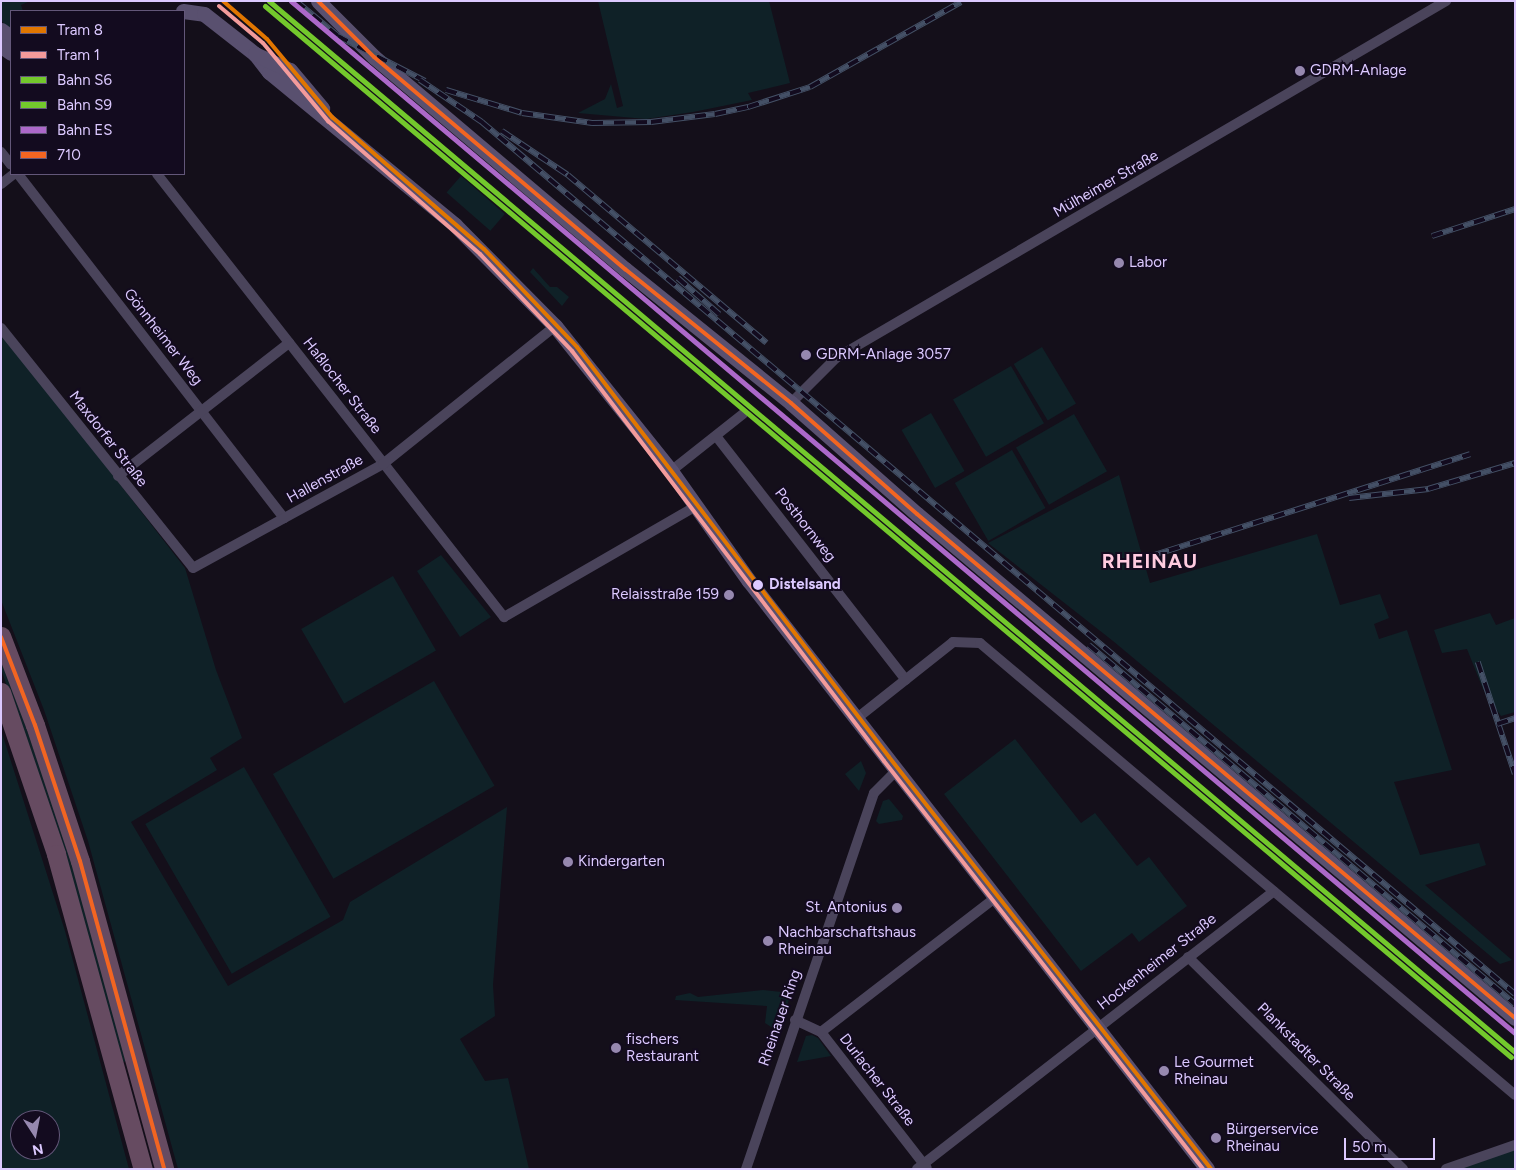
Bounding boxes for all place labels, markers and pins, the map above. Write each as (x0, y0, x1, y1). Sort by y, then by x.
place label: GDRM-Anlage (1310, 62, 1407, 80)
marker: GDRM-Anlage (1294, 65, 1306, 77)
place label: Labor (1129, 254, 1167, 272)
marker: Labor (1113, 257, 1125, 269)
place label: GDRM-Anlage 3057 (816, 346, 951, 364)
marker: GDRM-Anlage 3057 (800, 349, 812, 361)
place label: Distelsand (769, 576, 841, 594)
marker: Distelsand (751, 578, 765, 592)
place label: Relaisstraße 159 (611, 586, 719, 604)
marker: Relaisstraße 159 (723, 589, 735, 601)
place label: Kindergarten (578, 853, 665, 871)
marker: Kindergarten (562, 856, 574, 868)
place label: St. Antonius (805, 899, 887, 917)
marker: St. Antonius (891, 902, 903, 914)
place label: Nachbarschaftshaus Rheinau (778, 923, 916, 958)
marker: Nachbarschaftshaus Rheinau (762, 935, 774, 947)
place label: fischers Restaurant (626, 1030, 699, 1065)
marker: fischers Restaurant (610, 1042, 622, 1054)
place label: Le Gourmet Rheinau (1174, 1053, 1254, 1088)
marker: Le Gourmet Rheinau (1158, 1065, 1170, 1077)
place label: Bürgerservice Rheinau (1226, 1120, 1319, 1155)
marker: Bürgerservice Rheinau (1210, 1132, 1222, 1144)

